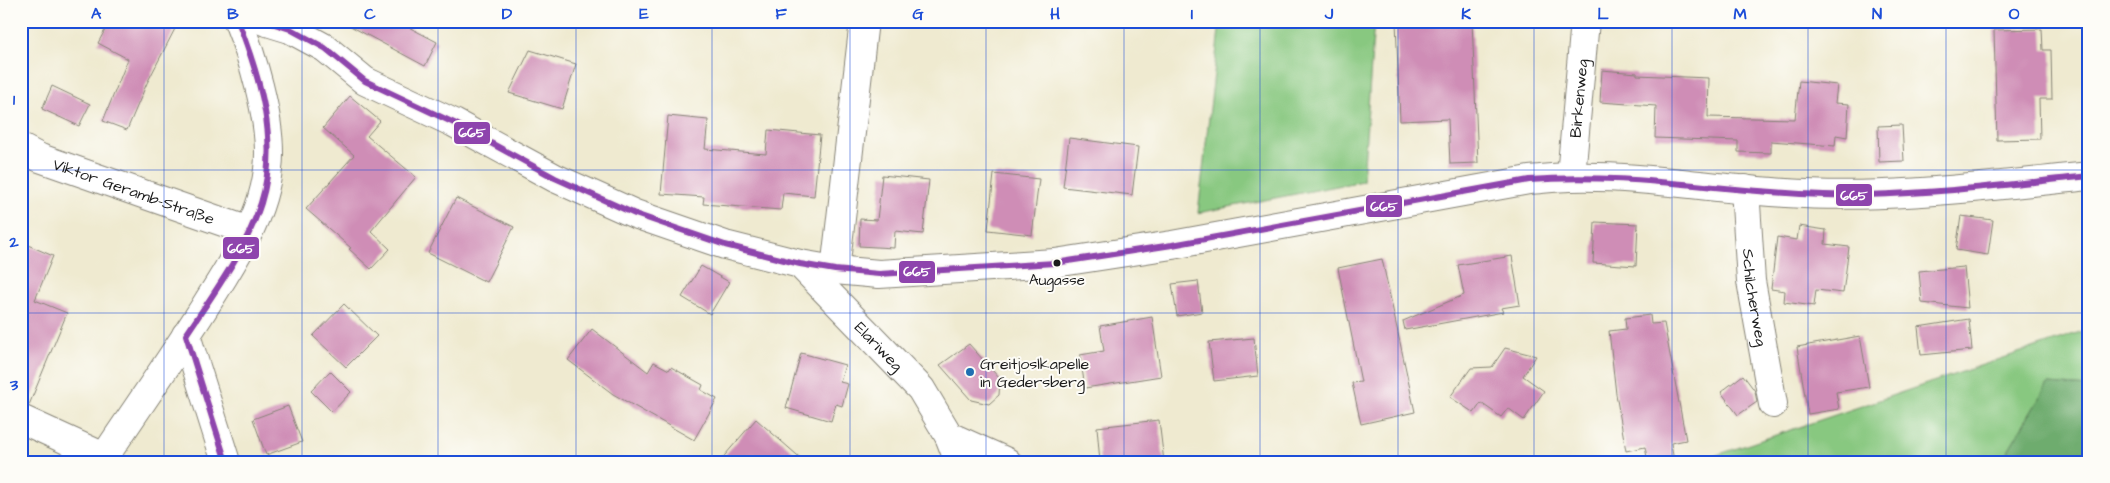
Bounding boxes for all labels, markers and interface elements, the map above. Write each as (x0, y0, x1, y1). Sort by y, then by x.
text: A (91, 3, 102, 25)
text: B (227, 3, 239, 25)
text: C (364, 3, 376, 25)
text: D (502, 3, 513, 25)
text: E (639, 3, 649, 25)
text: F (775, 3, 787, 25)
text: G (912, 3, 924, 25)
text: H (1050, 3, 1060, 25)
text: I (1191, 3, 1193, 25)
text: J (1324, 3, 1334, 25)
text: K (1461, 3, 1471, 25)
text: L (1597, 3, 1609, 25)
text: M (1733, 3, 1747, 25)
text: N (1872, 3, 1882, 25)
text: O (2009, 3, 2020, 25)
street label: Birkenweg (1565, 58, 1595, 139)
text: 1 (13, 89, 16, 111)
line badge: 665 (453, 121, 491, 145)
text: 665 (458, 123, 487, 143)
street label: Viktor Geramb-Straße (50, 153, 218, 230)
line badge: 665 (1835, 183, 1873, 207)
text: 665 (1840, 186, 1869, 206)
line badge: 665 (1365, 194, 1403, 218)
text: 665 (1370, 197, 1399, 217)
text: 2 (8, 231, 19, 253)
line badge: 665 (222, 236, 260, 260)
text: 665 (227, 239, 256, 259)
street label: Schilcherweg (1737, 248, 1772, 348)
marker: Augasse (1052, 258, 1062, 268)
line badge: 665 (898, 260, 936, 284)
text: 665 (903, 262, 932, 282)
place label: Augasse (1029, 270, 1085, 292)
street label: Elariweg (849, 317, 908, 377)
place label: Greitjoslkapelle in Gedersberg (980, 353, 1089, 394)
marker: Greitjoslkapelle in Gedersberg (964, 366, 976, 378)
text: 3 (9, 374, 19, 396)

